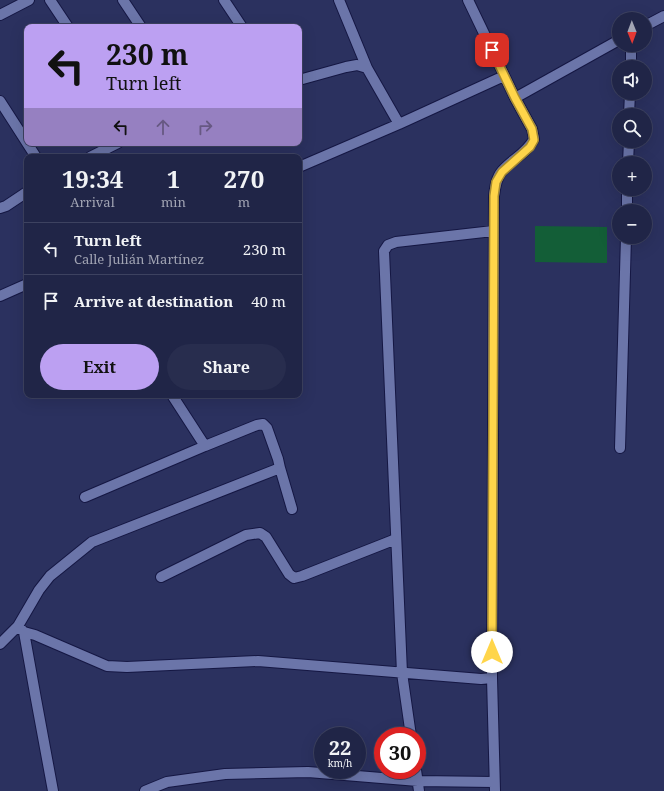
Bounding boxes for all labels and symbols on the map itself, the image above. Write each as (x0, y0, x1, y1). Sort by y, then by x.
north arrow (612, 12, 652, 52)
pin (475, 33, 509, 67)
position arrow (471, 631, 513, 673)
speed limit sign: 30 (374, 727, 426, 779)

